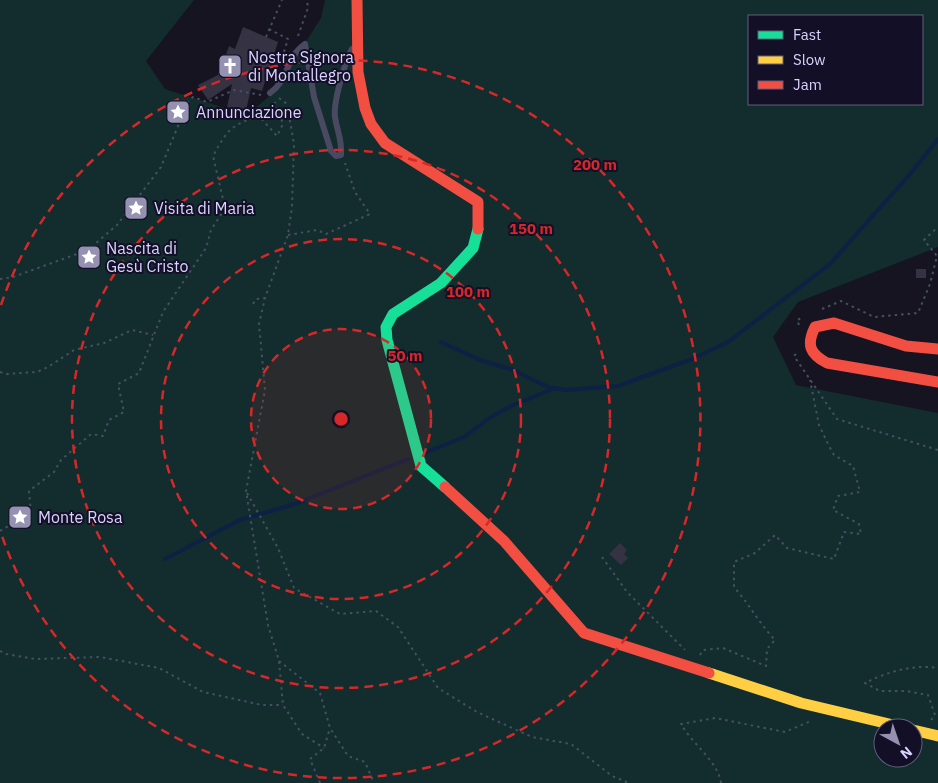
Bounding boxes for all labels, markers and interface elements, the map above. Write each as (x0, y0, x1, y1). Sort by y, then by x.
legend (748, 15, 923, 105)
text: Fast (793, 25, 821, 44)
place label: Nostra Signora di Montallegro (248, 47, 354, 85)
text: Slow (793, 50, 826, 69)
church icon: Nostra Signora di Montallegro (217, 53, 243, 79)
text: Jam (793, 75, 822, 94)
place icon: Annunciazione (165, 99, 191, 125)
place label: Annunciazione (196, 102, 302, 122)
text: 200 m (573, 155, 617, 174)
place icon: Visita di Maria (123, 195, 149, 221)
place label: Visita di Maria (154, 198, 255, 218)
text: 150 m (509, 219, 553, 238)
place label: Nascita di Gesù Cristo (106, 238, 189, 276)
place icon: Nascita di Gesù Cristo (76, 244, 102, 270)
text: 100 m (446, 282, 490, 301)
text: 50 m (388, 346, 422, 365)
centre of rings (332, 410, 350, 428)
place icon: Monte Rosa (7, 504, 33, 530)
place label: Monte Rosa (38, 507, 123, 527)
north arrow (873, 718, 923, 768)
text: N (897, 743, 916, 763)

